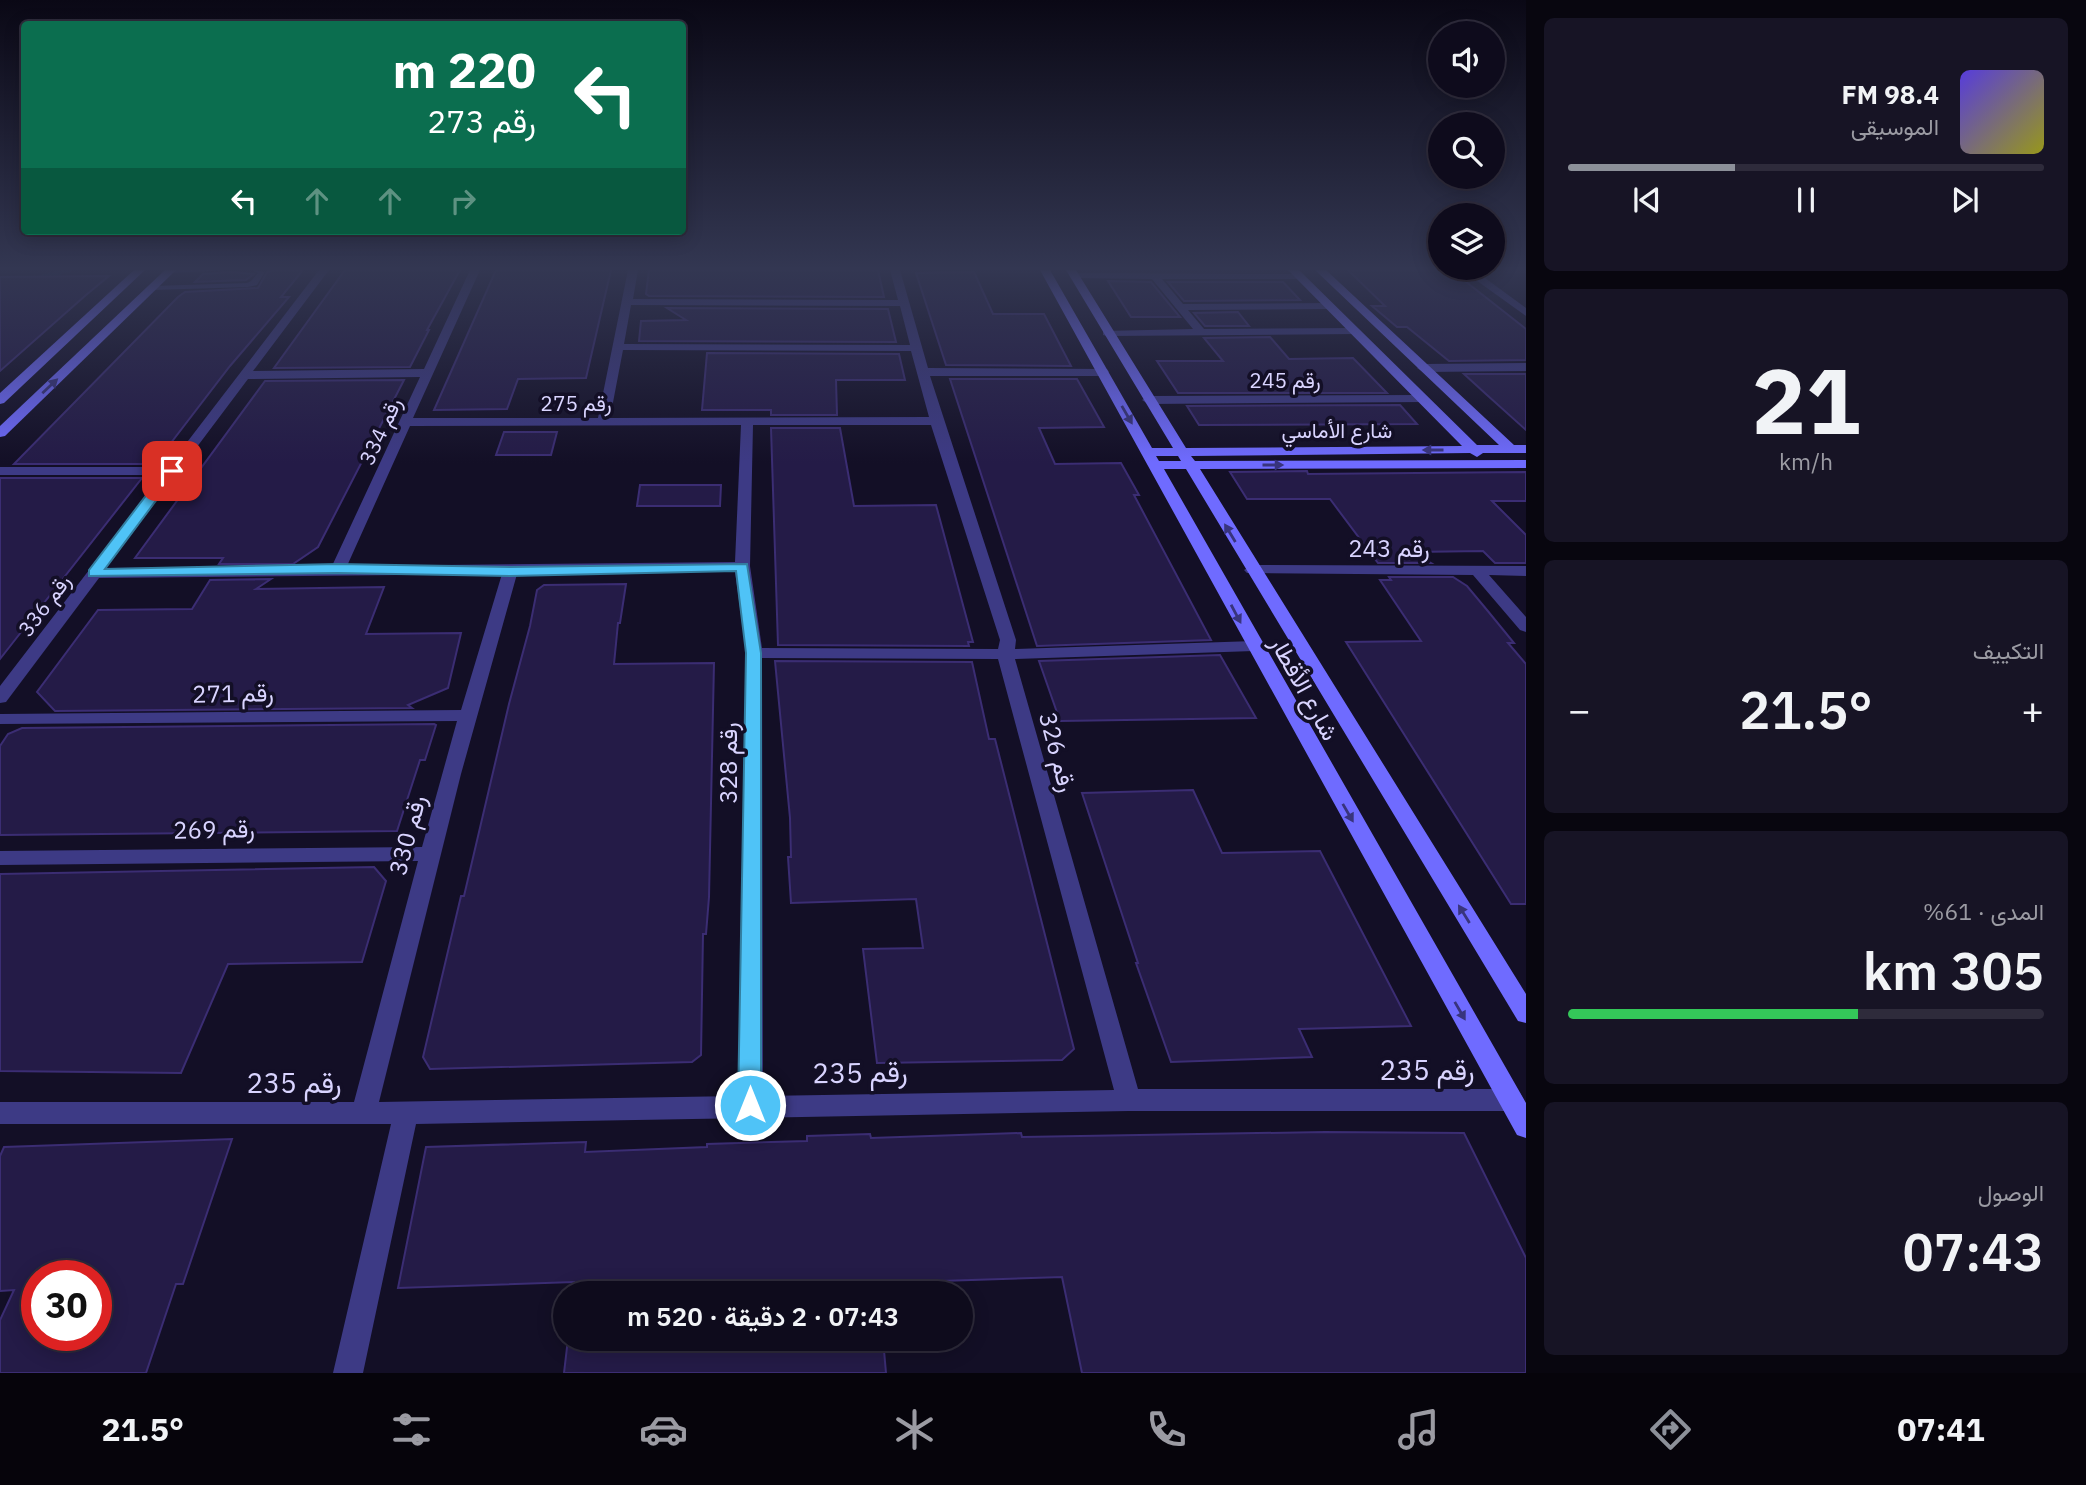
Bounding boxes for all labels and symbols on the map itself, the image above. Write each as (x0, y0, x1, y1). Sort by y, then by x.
street label: رقم 245 (1249, 366, 1321, 395)
one-way arrow (41, 378, 58, 395)
street label: رقم 275 (540, 389, 612, 418)
street label: رقم 334 (352, 393, 409, 470)
one-way arrow (1121, 405, 1133, 424)
street label: شارع الأماسي (1282, 416, 1392, 448)
pin (142, 441, 202, 501)
one-way arrow (1422, 444, 1444, 456)
one-way arrow (1262, 459, 1284, 471)
one-way arrow (1223, 523, 1236, 542)
street label: رقم 243 (1348, 532, 1430, 565)
street label: رقم 336 (11, 568, 77, 643)
one-way arrow (1230, 605, 1242, 625)
street label: شارع الأقطار (1262, 629, 1347, 746)
street label: رقم 271 (192, 676, 274, 711)
street label: رقم 326 (1031, 708, 1084, 796)
street label: رقم 328 (712, 722, 745, 804)
street label: رقم 330 (381, 791, 434, 879)
one-way arrow (1342, 803, 1354, 822)
street label: رقم 269 (173, 812, 255, 847)
one-way arrow (1458, 905, 1471, 924)
one-way arrow (1454, 1001, 1466, 1020)
street label: رقم 235 (1379, 1051, 1475, 1089)
street label: رقم 235 (812, 1053, 908, 1092)
street label: رقم 235 (246, 1064, 342, 1102)
position arrow (713, 1068, 787, 1142)
speed limit sign: 30 (21, 1260, 112, 1351)

